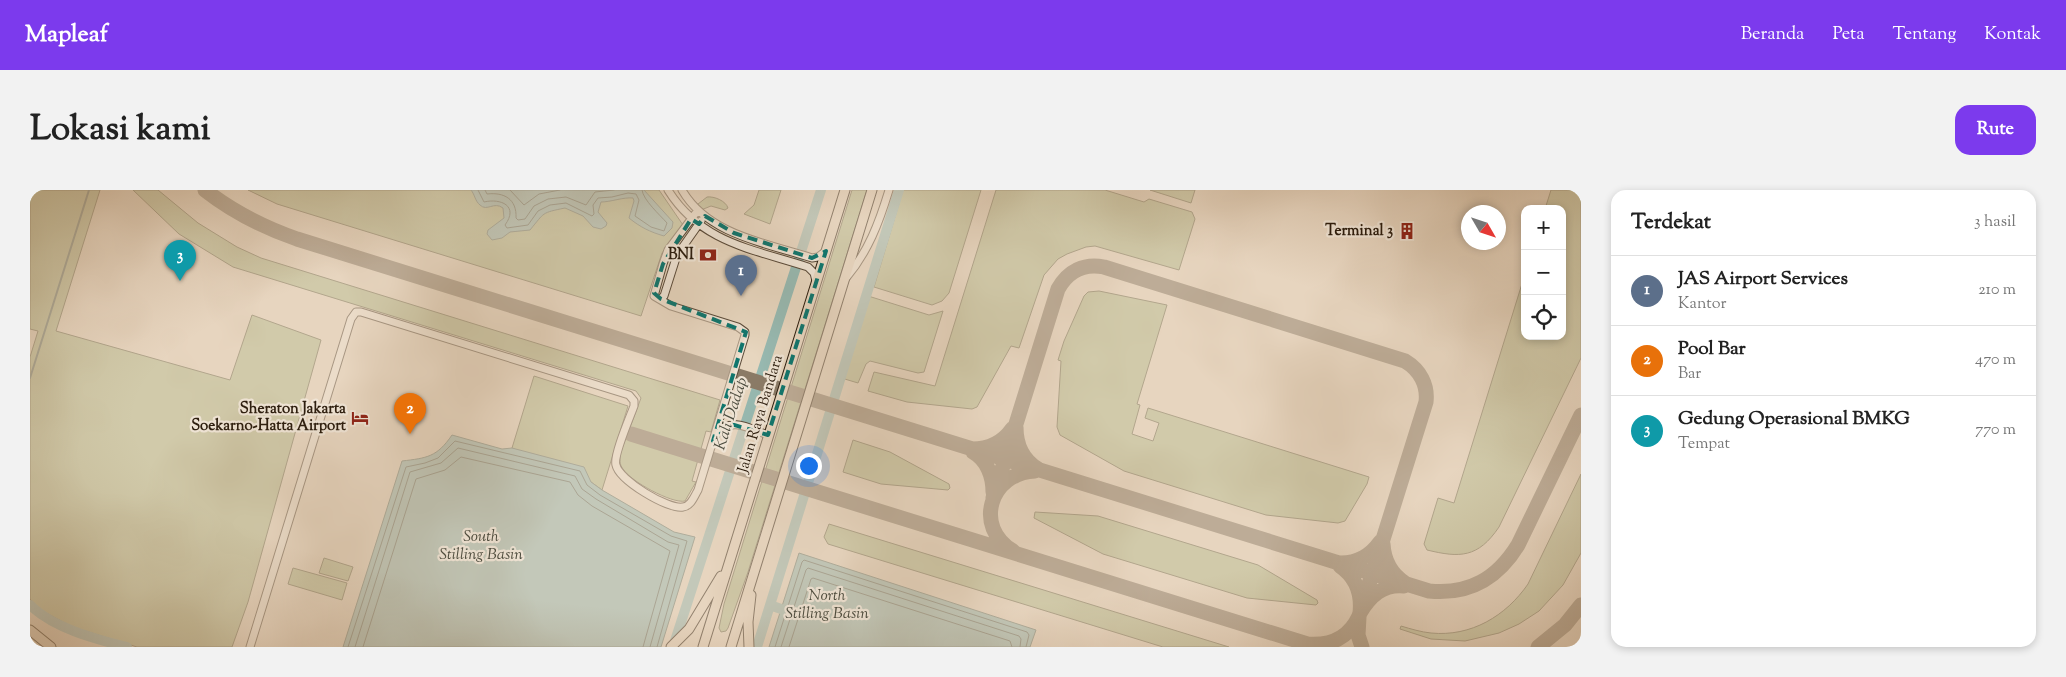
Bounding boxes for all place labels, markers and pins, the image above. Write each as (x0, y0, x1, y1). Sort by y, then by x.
place label: Terminal 3 (1325, 221, 1393, 242)
building icon: Terminal 3 (1397, 221, 1417, 241)
pin: 3 (164, 240, 196, 281)
place label: BNI (668, 245, 694, 266)
bank icon: BNI (698, 245, 718, 265)
pin: 1 (725, 255, 757, 296)
pin: 2 (394, 393, 426, 434)
place label: Sheraton Jakarta Soekarno-Hatta Airport (191, 399, 347, 437)
hotel icon: Sheraton Jakarta Soekarno-Hatta Airport (350, 408, 370, 428)

